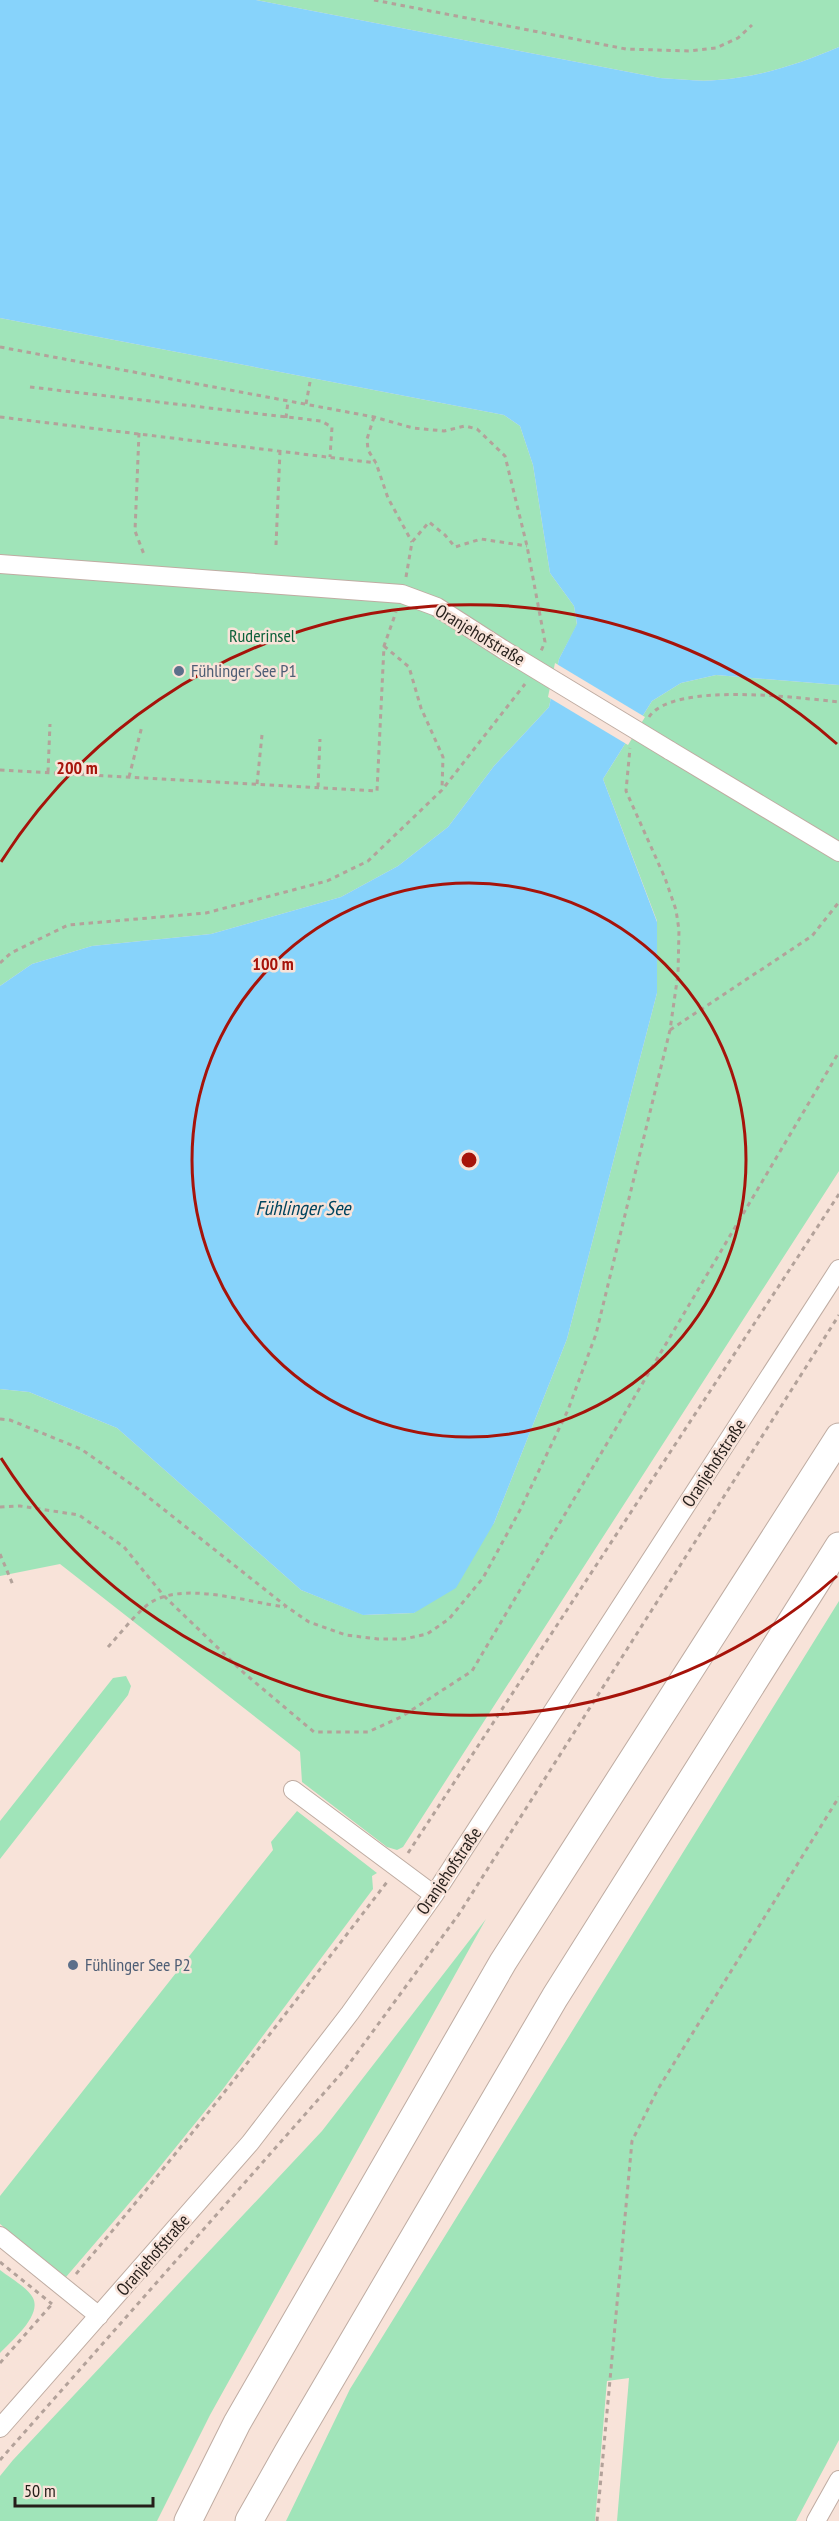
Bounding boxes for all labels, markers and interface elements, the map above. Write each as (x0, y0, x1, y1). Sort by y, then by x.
street label: Oranjehofstraße (431, 599, 529, 670)
park label: Ruderinsel (229, 624, 296, 647)
place label: Fühlinger See P1 (191, 659, 297, 682)
marker: Fühlinger See P1 (172, 664, 186, 678)
text: 200 m (56, 756, 98, 779)
text: 100 m (252, 952, 294, 975)
centre of rings (459, 1150, 479, 1170)
water label: Fühlinger See (255, 1195, 352, 1221)
street label: Oranjehofstraße (676, 1414, 751, 1511)
street label: Oranjehofstraße (411, 1823, 486, 1919)
place label: Fühlinger See P2 (85, 1953, 191, 1976)
marker: Fühlinger See P2 (66, 1958, 80, 1972)
street label: Oranjehofstraße (111, 2209, 194, 2300)
scale bar (15, 2470, 153, 2508)
text: 50 m (24, 2479, 56, 2502)

